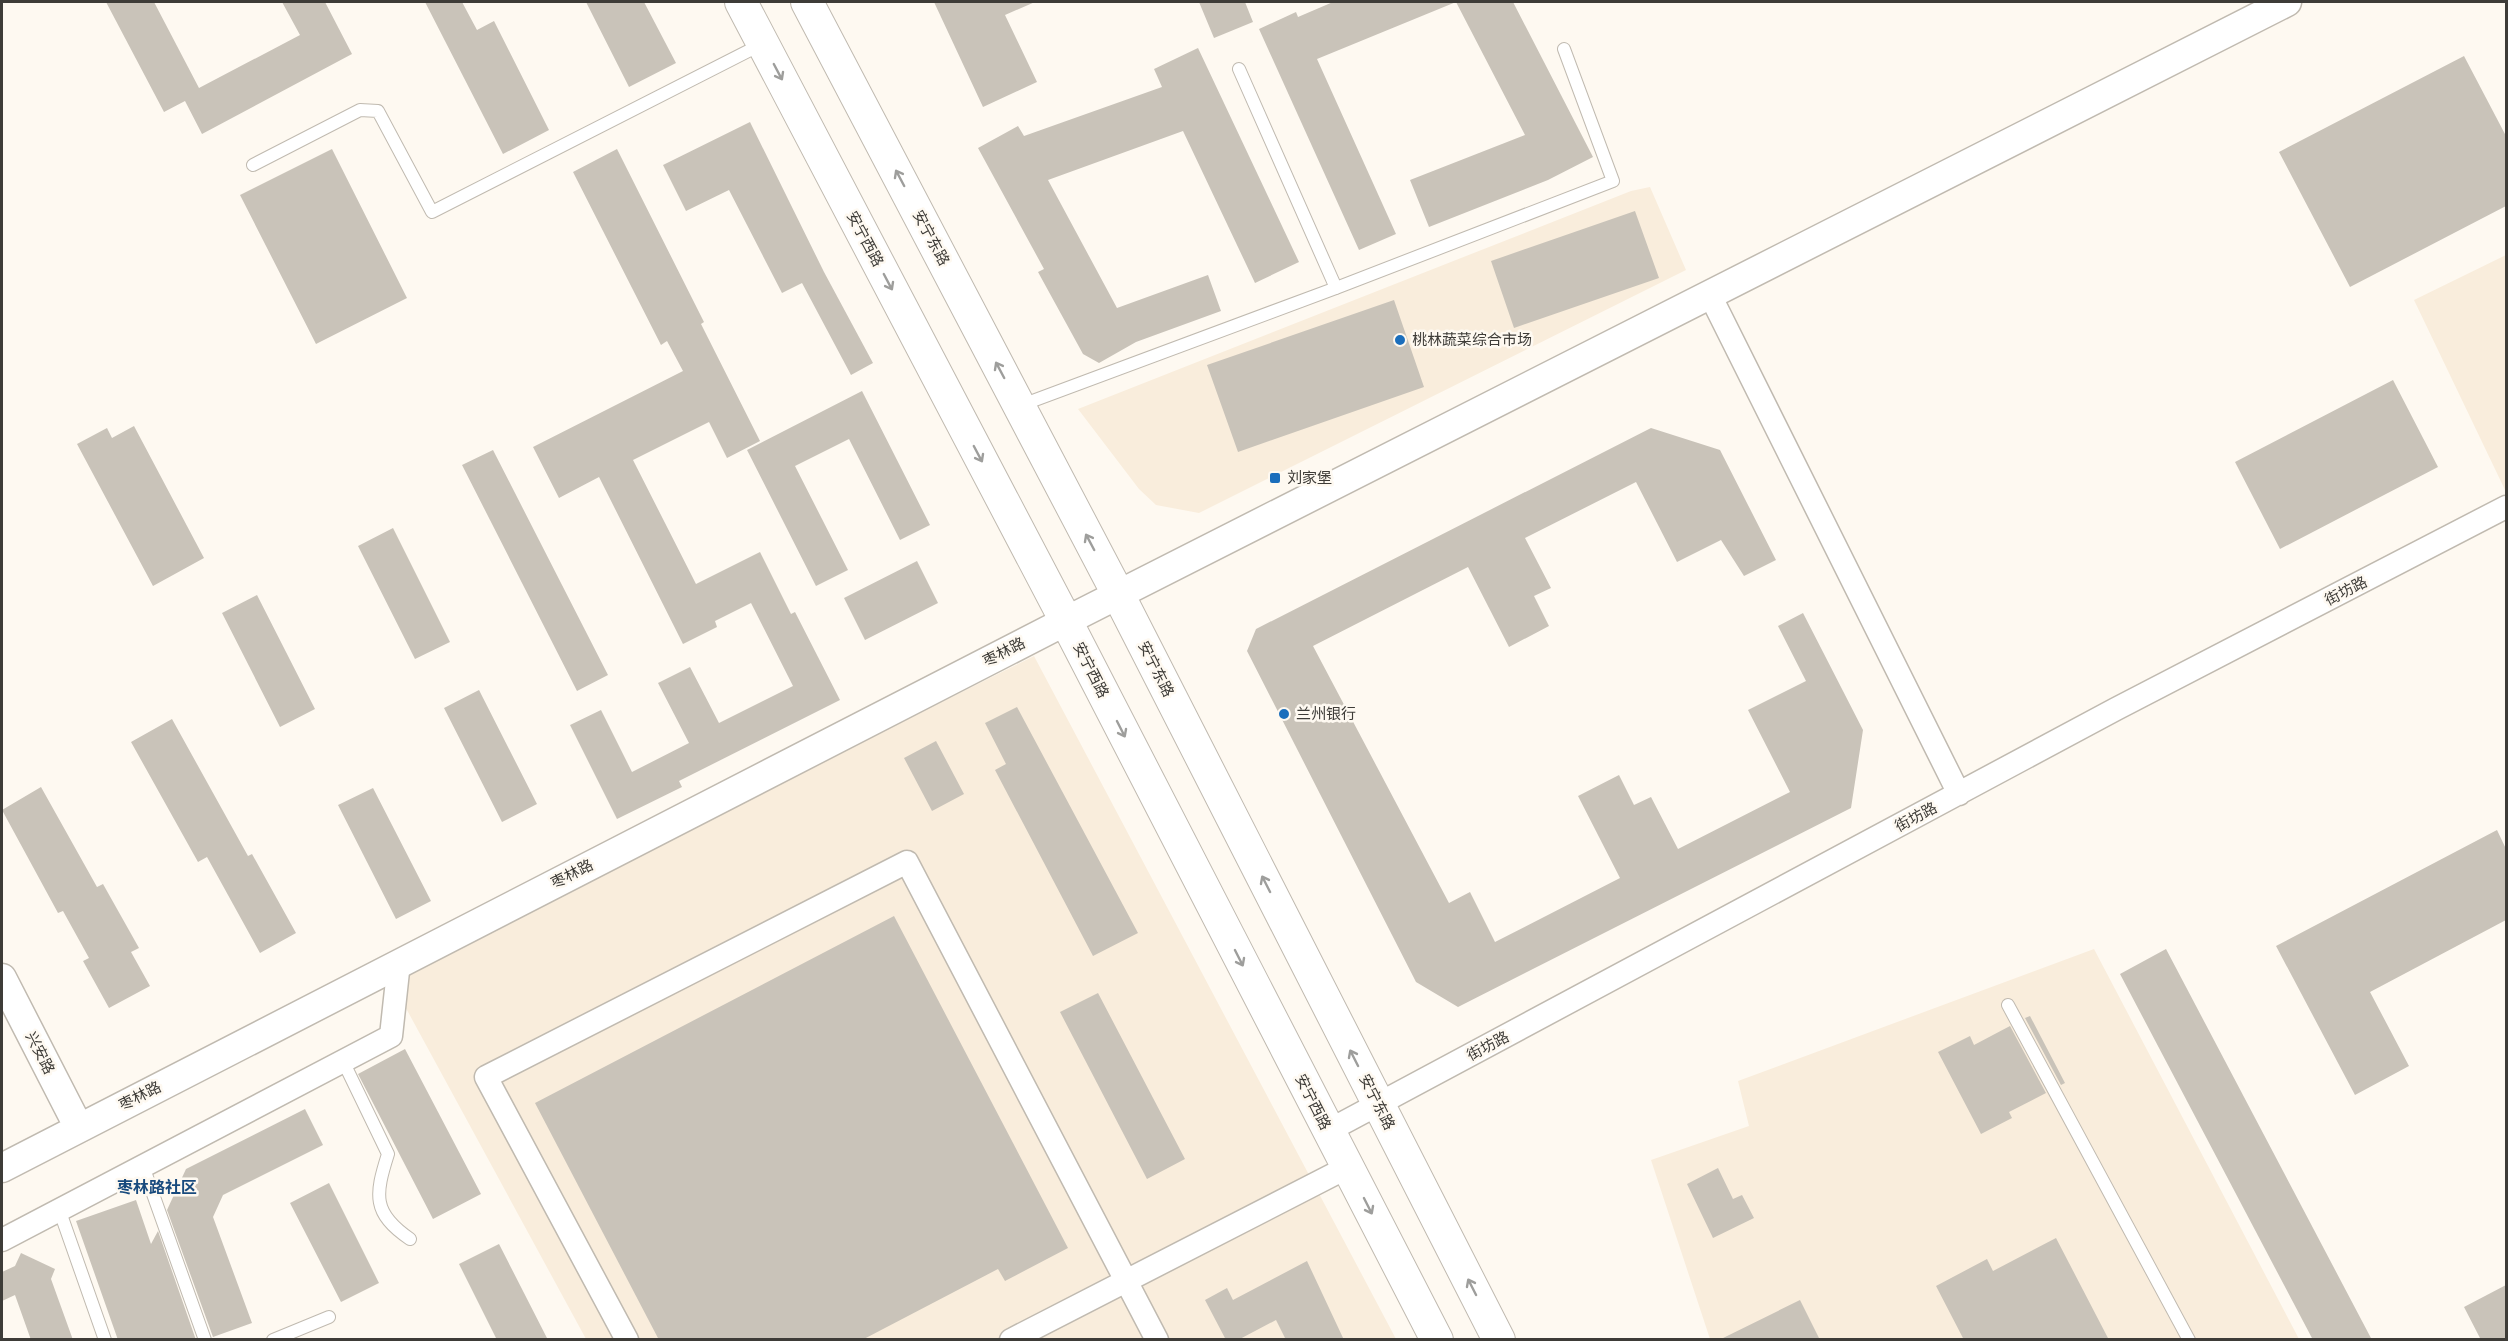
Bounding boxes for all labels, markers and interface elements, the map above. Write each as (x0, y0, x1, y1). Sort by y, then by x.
one-way arrow (772, 63, 784, 80)
one-way arrow (894, 170, 905, 188)
street label: 安宁东路 (909, 207, 953, 269)
street label: 安宁西路 (843, 208, 887, 270)
one-way arrow (882, 273, 894, 290)
place label: 桃林蔬菜综合市场 (1412, 331, 1532, 349)
marker: 桃林蔬菜综合市场 (1393, 333, 1407, 347)
one-way arrow (994, 361, 1005, 379)
one-way arrow (973, 445, 985, 463)
place label: 刘家堡 (1287, 469, 1332, 487)
marker: 刘家堡 (1268, 471, 1282, 485)
one-way arrow (1084, 534, 1096, 552)
street label: 街坊路 (2322, 573, 2370, 609)
street label: 枣林路 (980, 634, 1028, 670)
street label: 安宁东路 (1134, 638, 1178, 700)
street label: 安宁西路 (1069, 639, 1113, 701)
place label: 兰州银行 (1296, 705, 1356, 723)
marker: 兰州银行 (1277, 707, 1291, 721)
one-way arrow (1116, 719, 1127, 737)
street label: 街坊路 (1892, 798, 1940, 836)
street label: 枣林路 (548, 856, 596, 892)
one-way arrow (1259, 876, 1271, 894)
one-way arrow (1234, 949, 1246, 967)
street label: 街坊路 (1464, 1027, 1512, 1065)
street label: 兴安路 (22, 1029, 58, 1077)
one-way arrow (1348, 1049, 1360, 1067)
street label: 安宁西路 (1291, 1071, 1335, 1133)
street label: 安宁东路 (1355, 1071, 1399, 1133)
street label: 枣林路 (116, 1078, 164, 1114)
district label: 枣林路社区 (117, 1178, 197, 1197)
one-way arrow (1363, 1196, 1374, 1214)
one-way arrow (1466, 1279, 1478, 1297)

